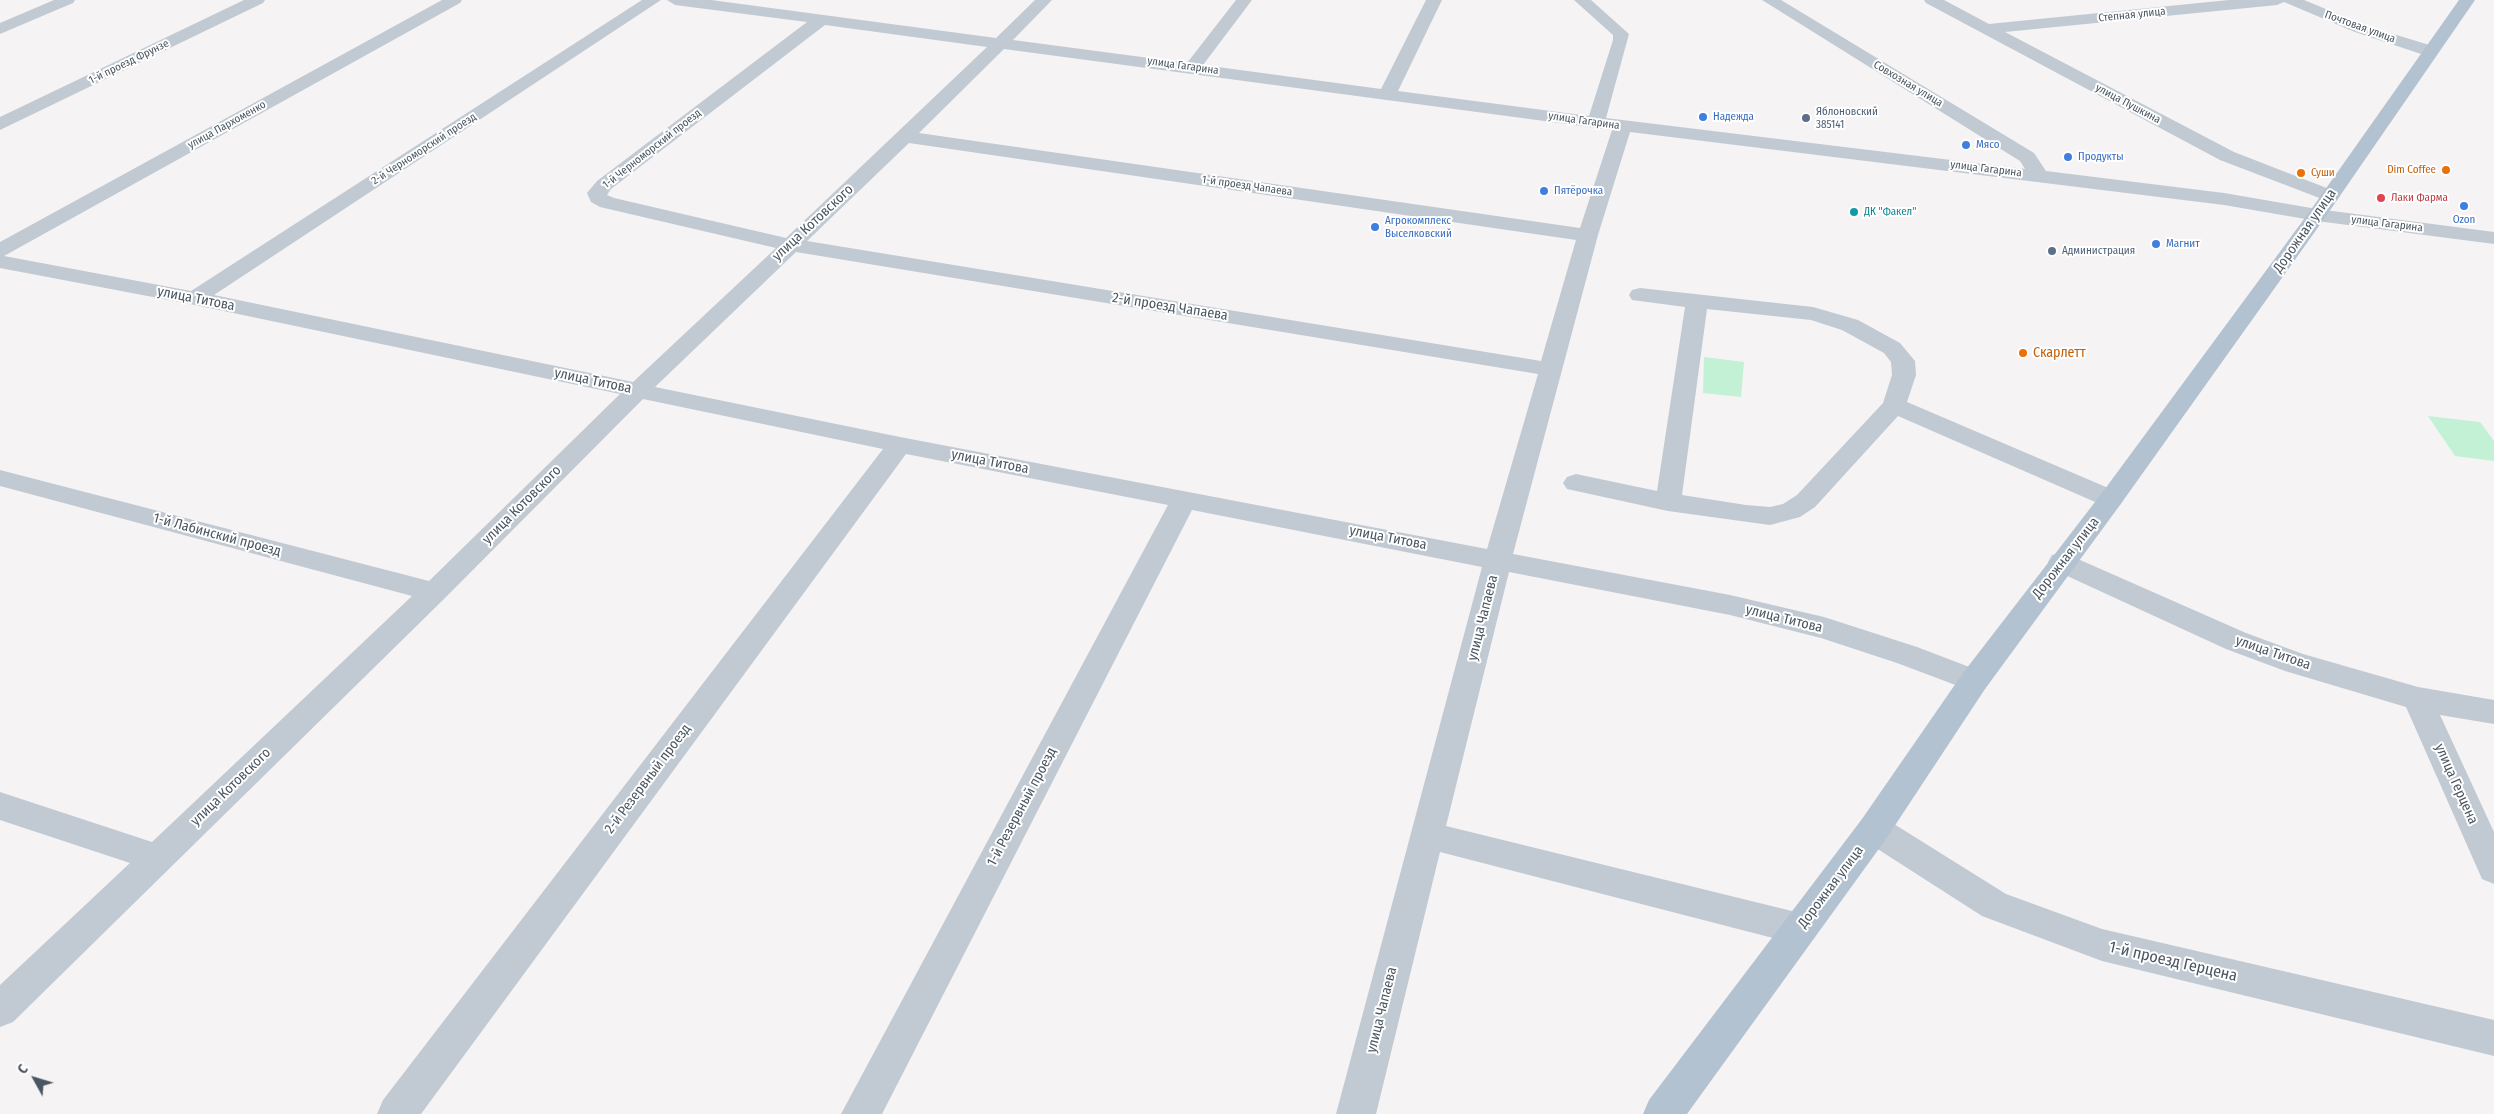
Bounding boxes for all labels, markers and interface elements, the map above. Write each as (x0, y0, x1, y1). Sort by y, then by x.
street label: Степная улица (2098, 5, 2166, 25)
street label: Почтовая улица (2323, 8, 2397, 46)
street label: 1-й проезд Фрунзе (87, 37, 171, 87)
street label: улица Гагарина (1147, 54, 1219, 78)
street label: Совхозная улица (1871, 58, 1945, 110)
street label: улица Пушкина (2093, 81, 2163, 127)
street label: улица Пархоменко (186, 98, 268, 152)
place label: Яблоновский 385141 (1816, 105, 1878, 131)
street label: 1-й Черноморский проезд (600, 106, 704, 192)
street label: улица Гагарина (1548, 109, 1620, 133)
street label: 2-й Черноморский проезд (369, 110, 479, 188)
place label: Надежда (1713, 110, 1754, 124)
marker: Надежда (1697, 111, 1709, 123)
marker: Яблоновский 385141 (1800, 112, 1812, 124)
place label: Мясо (1976, 138, 2000, 152)
marker: Мясо (1960, 139, 1972, 151)
place label: Продукты (2078, 150, 2124, 164)
marker: Продукты (2062, 151, 2074, 163)
street label: улица Гагарина (1950, 158, 2022, 180)
place label: Dim Coffee (2387, 163, 2436, 177)
marker: Dim Coffee (2440, 164, 2452, 176)
place label: Суши (2311, 166, 2335, 180)
marker: Суши (2295, 167, 2307, 179)
street label: 1-й проезд Чапаева (1201, 173, 1293, 199)
street label: улица Котовского (769, 181, 857, 265)
place label: Пятёрочка (1554, 184, 1603, 198)
marker: Пятёрочка (1538, 185, 1550, 197)
street label: Дорожная улица (2270, 186, 2340, 276)
place label: Лаки Фарма (2391, 191, 2448, 205)
marker: Лаки Фарма (2375, 192, 2387, 204)
marker: Ozon (2458, 200, 2470, 212)
place label: ДК "Факел" (1864, 205, 1916, 219)
marker: ДК "Факел" (1848, 206, 1860, 218)
street label: улица Гагарина (2351, 213, 2423, 235)
place label: Ozon (2453, 213, 2475, 227)
place label: Агрокомплекс Выселковский (1385, 214, 1452, 240)
marker: Агрокомплекс Выселковский (1369, 221, 1381, 233)
place label: Магнит (2166, 237, 2200, 251)
marker: Магнит (2150, 238, 2162, 250)
place label: Администрация (2062, 244, 2135, 258)
marker: Администрация (2046, 245, 2058, 257)
street label: улица Титова (156, 283, 236, 315)
street label: 2-й проезд Чапаева (1111, 290, 1229, 324)
place label: Скарлетт (2033, 345, 2086, 361)
marker: Скарлетт (2017, 347, 2029, 359)
street label: улица Титова (553, 365, 633, 397)
street label: улица Титова (950, 446, 1030, 478)
street label: улица Котовского (479, 462, 565, 548)
street label: 1-й Лабинский проезд (151, 510, 283, 560)
street label: Дорожная улица (2029, 514, 2103, 602)
street label: улица Титова (1348, 522, 1428, 554)
street label: улица Чапаева (1464, 573, 1502, 663)
street label: улица Титова (1744, 601, 1824, 637)
street label: улица Титова (2233, 632, 2313, 674)
street label: 2-й Резервный проезд (601, 721, 695, 837)
street label: улица Герцена (2431, 741, 2481, 827)
street label: улица Котовского (188, 745, 274, 829)
street label: 1-й Резервный проезд (984, 745, 1060, 869)
street label: Дорожная улица (1795, 843, 1867, 931)
street label: 1-й проезд Герцена (2107, 938, 2239, 986)
street label: улица Чапаева (1363, 965, 1401, 1055)
north arrow (10, 1054, 60, 1104)
text: С (14, 1061, 32, 1077)

